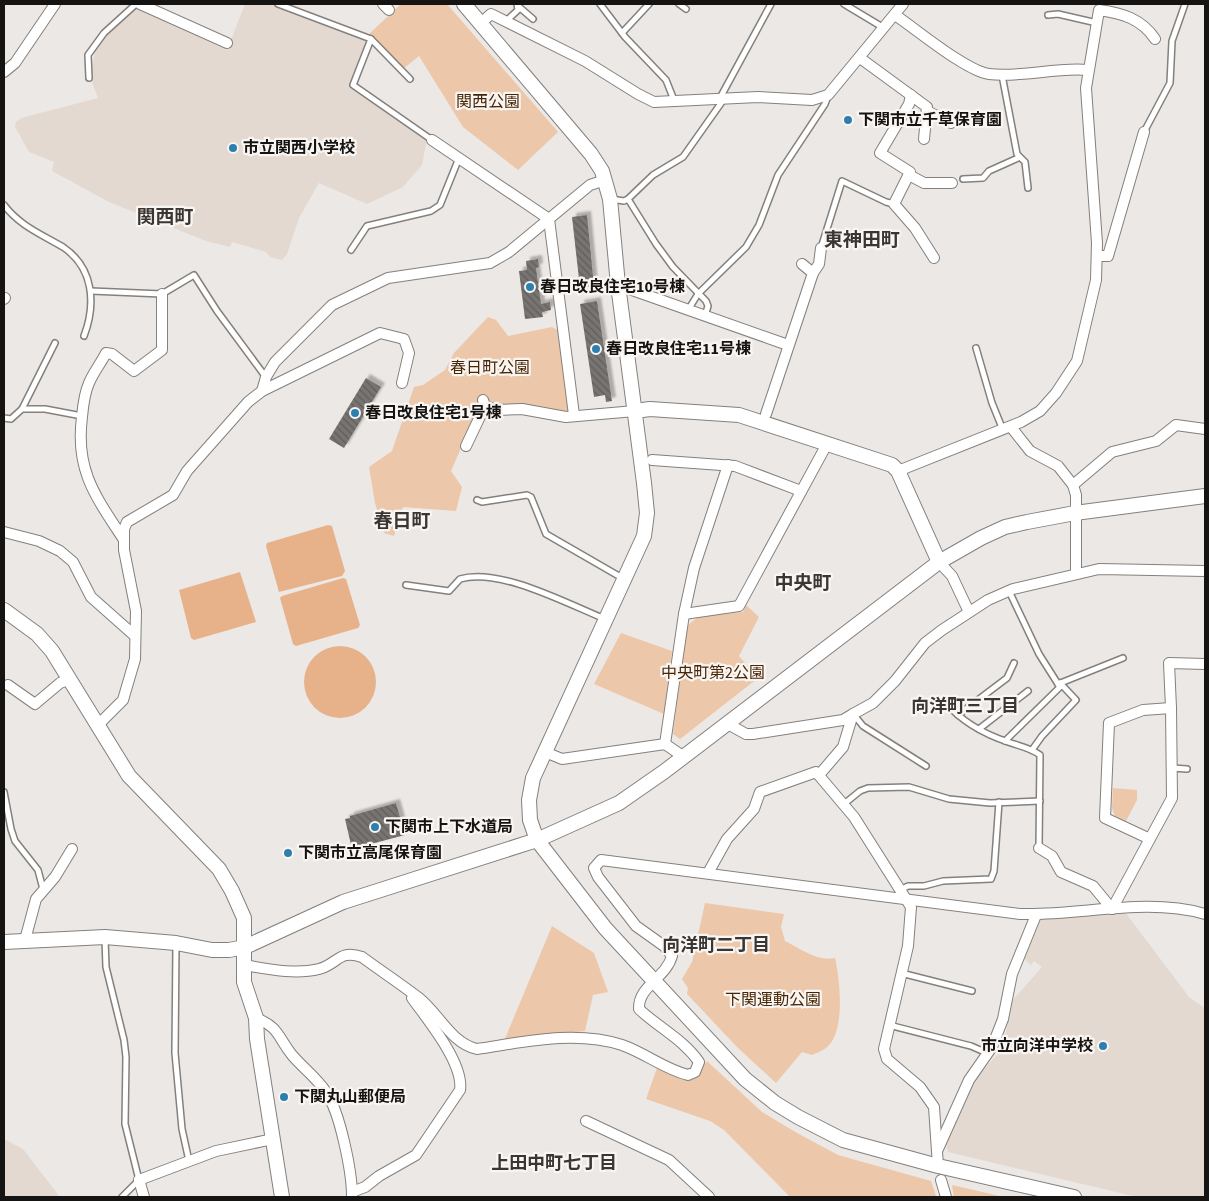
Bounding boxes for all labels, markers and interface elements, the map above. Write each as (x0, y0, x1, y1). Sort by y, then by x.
park label: 関西公園 (456, 91, 520, 113)
place label: 下関市立千草保育園 (858, 109, 1002, 131)
marker: 下関市立千草保育園 (842, 114, 854, 126)
place label: 市立関西小学校 (243, 137, 355, 159)
marker: 市立関西小学校 (227, 142, 239, 154)
district label: 関西町 (136, 204, 194, 231)
district label: 東神田町 (824, 227, 900, 254)
place label: 春日改良住宅10号棟 (540, 276, 685, 298)
marker: 春日改良住宅10号棟 (524, 281, 536, 293)
place label: 春日改良住宅11号棟 (606, 338, 751, 360)
marker: 春日改良住宅11号棟 (590, 343, 602, 355)
park label: 春日町公園 (450, 357, 530, 379)
place label: 春日改良住宅1号棟 (365, 402, 501, 424)
marker: 春日改良住宅1号棟 (349, 407, 361, 419)
district label: 春日町 (373, 508, 431, 535)
district label: 中央町 (774, 570, 832, 597)
park label: 中央町第2公園 (661, 662, 765, 684)
district label: 向洋町三丁目 (911, 694, 1019, 719)
place label: 下関市上下水道局 (385, 816, 513, 838)
marker: 下関市上下水道局 (369, 821, 381, 833)
place label: 下関市立高尾保育園 (298, 842, 442, 864)
marker: 下関市立高尾保育園 (282, 847, 294, 859)
district label: 向洋町二丁目 (662, 933, 770, 958)
park label: 下関運動公園 (725, 989, 821, 1011)
place label: 市立向洋中学校 (981, 1035, 1093, 1057)
marker: 市立向洋中学校 (1097, 1040, 1109, 1052)
place label: 下関丸山郵便局 (294, 1086, 406, 1108)
marker: 下関丸山郵便局 (278, 1091, 290, 1103)
district label: 上田中町七丁目 (491, 1151, 617, 1176)

